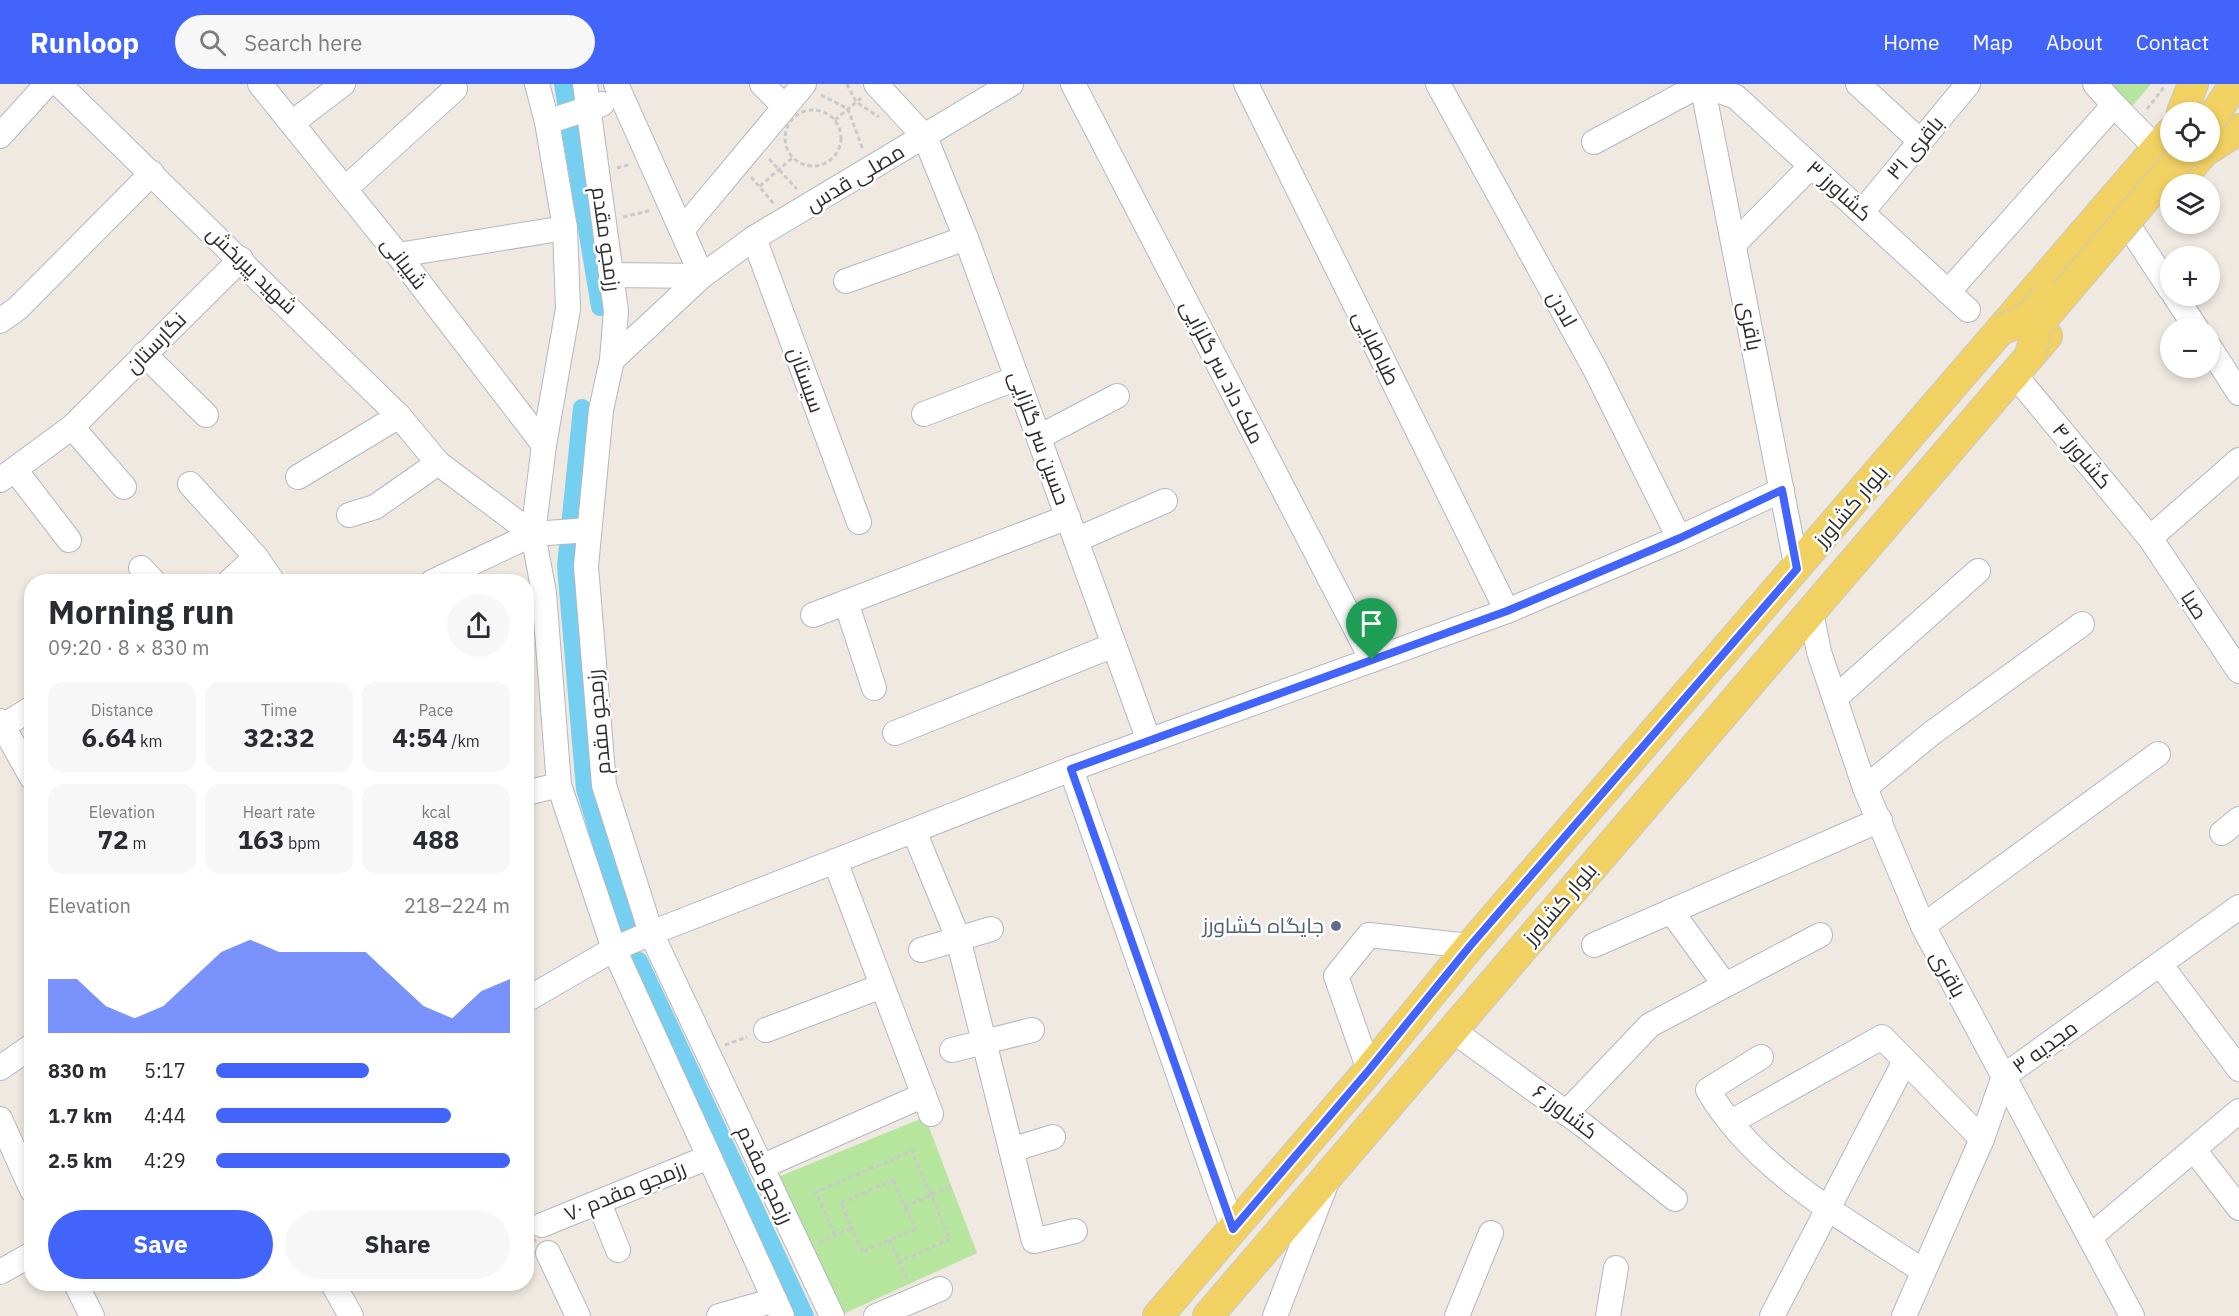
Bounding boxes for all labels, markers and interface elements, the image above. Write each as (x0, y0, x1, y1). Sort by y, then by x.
search box (175, 15, 595, 69)
text: Runloop (30, 24, 139, 61)
icon: search (196, 26, 229, 59)
text: Search here (244, 28, 362, 57)
text: Home (1883, 28, 1940, 56)
text: Map (1973, 28, 2013, 56)
text: About (2046, 28, 2103, 56)
text: Contact (2136, 28, 2209, 56)
map controls (2160, 102, 2220, 378)
button: locate (2160, 102, 2220, 162)
street label: باقری ۳۱ (1879, 110, 1949, 185)
street label: مصلی قدس (800, 137, 909, 218)
street label: کشاورز ۳ (1801, 153, 1878, 227)
button: layers (2160, 174, 2220, 234)
street label: رزمجو مقدم (585, 185, 628, 293)
street label: شهید پیربخش (201, 219, 304, 320)
street label: شیبانی (375, 230, 434, 295)
button: + (2160, 246, 2220, 306)
street label: لادن (1542, 285, 1584, 332)
street label: ملک داد سر گلزایی (1175, 295, 1271, 448)
street label: باقری (1732, 299, 1769, 353)
street label: طباطبایی (1347, 305, 1407, 390)
street label: نگارستان (119, 306, 192, 379)
button: − (2160, 318, 2220, 378)
street label: سیستان (782, 343, 832, 416)
street label: حسین سر گلزایی (1003, 367, 1077, 508)
street label: کشاورز ۴ (2047, 416, 2119, 495)
street label: بلوار کشاورز (1806, 458, 1894, 553)
street label: صبا (2175, 584, 2215, 624)
text: Morning run (48, 590, 234, 633)
button: share (447, 594, 510, 657)
pin (1346, 598, 1397, 660)
icon: arrive (1355, 607, 1388, 640)
text: 09:20 · 8 × 830 m (48, 634, 209, 661)
street label: رزمجو مقدم (579, 668, 618, 776)
text: Distance (91, 700, 153, 720)
text: Time (261, 700, 297, 720)
text: Pace (419, 700, 453, 720)
text: 6.64 (81, 720, 136, 754)
text: 32:32 (244, 720, 314, 754)
text: 4:54 (392, 720, 448, 754)
text: km (136, 731, 163, 751)
text: /km (448, 731, 480, 751)
text: Elevation (89, 802, 155, 822)
text: Heart rate (243, 802, 315, 822)
text: kcal (421, 802, 451, 822)
text: 72 (98, 822, 129, 856)
text: 163 (237, 822, 284, 856)
text: 488 (413, 822, 459, 856)
text: m (129, 833, 146, 853)
text: bpm (284, 833, 321, 853)
street label: بلوار کشاورز (1515, 856, 1603, 951)
text: Elevation (48, 892, 131, 919)
text: 218–224 m (404, 892, 510, 919)
place label: جایگاه کشاورز (1201, 911, 1324, 939)
marker: جایگاه کشاورز (1329, 919, 1343, 933)
street label: باقری (1925, 945, 1973, 1002)
street label: مجدیه ۳ (2006, 1013, 2083, 1079)
text: 830 m (48, 1057, 107, 1084)
text: 5:17 (144, 1057, 186, 1084)
street label: کشاورز ۶ (1527, 1077, 1604, 1145)
text: 1.7 km (48, 1102, 112, 1129)
text: 4:44 (144, 1102, 186, 1129)
street label: رزمجو مقدم (730, 1121, 801, 1229)
text: 2.5 km (48, 1147, 112, 1174)
text: 4:29 (144, 1147, 186, 1174)
street label: رزمجو مقدم ۷۰ (560, 1153, 690, 1228)
button: Save (48, 1210, 273, 1279)
button: Share (285, 1210, 510, 1279)

